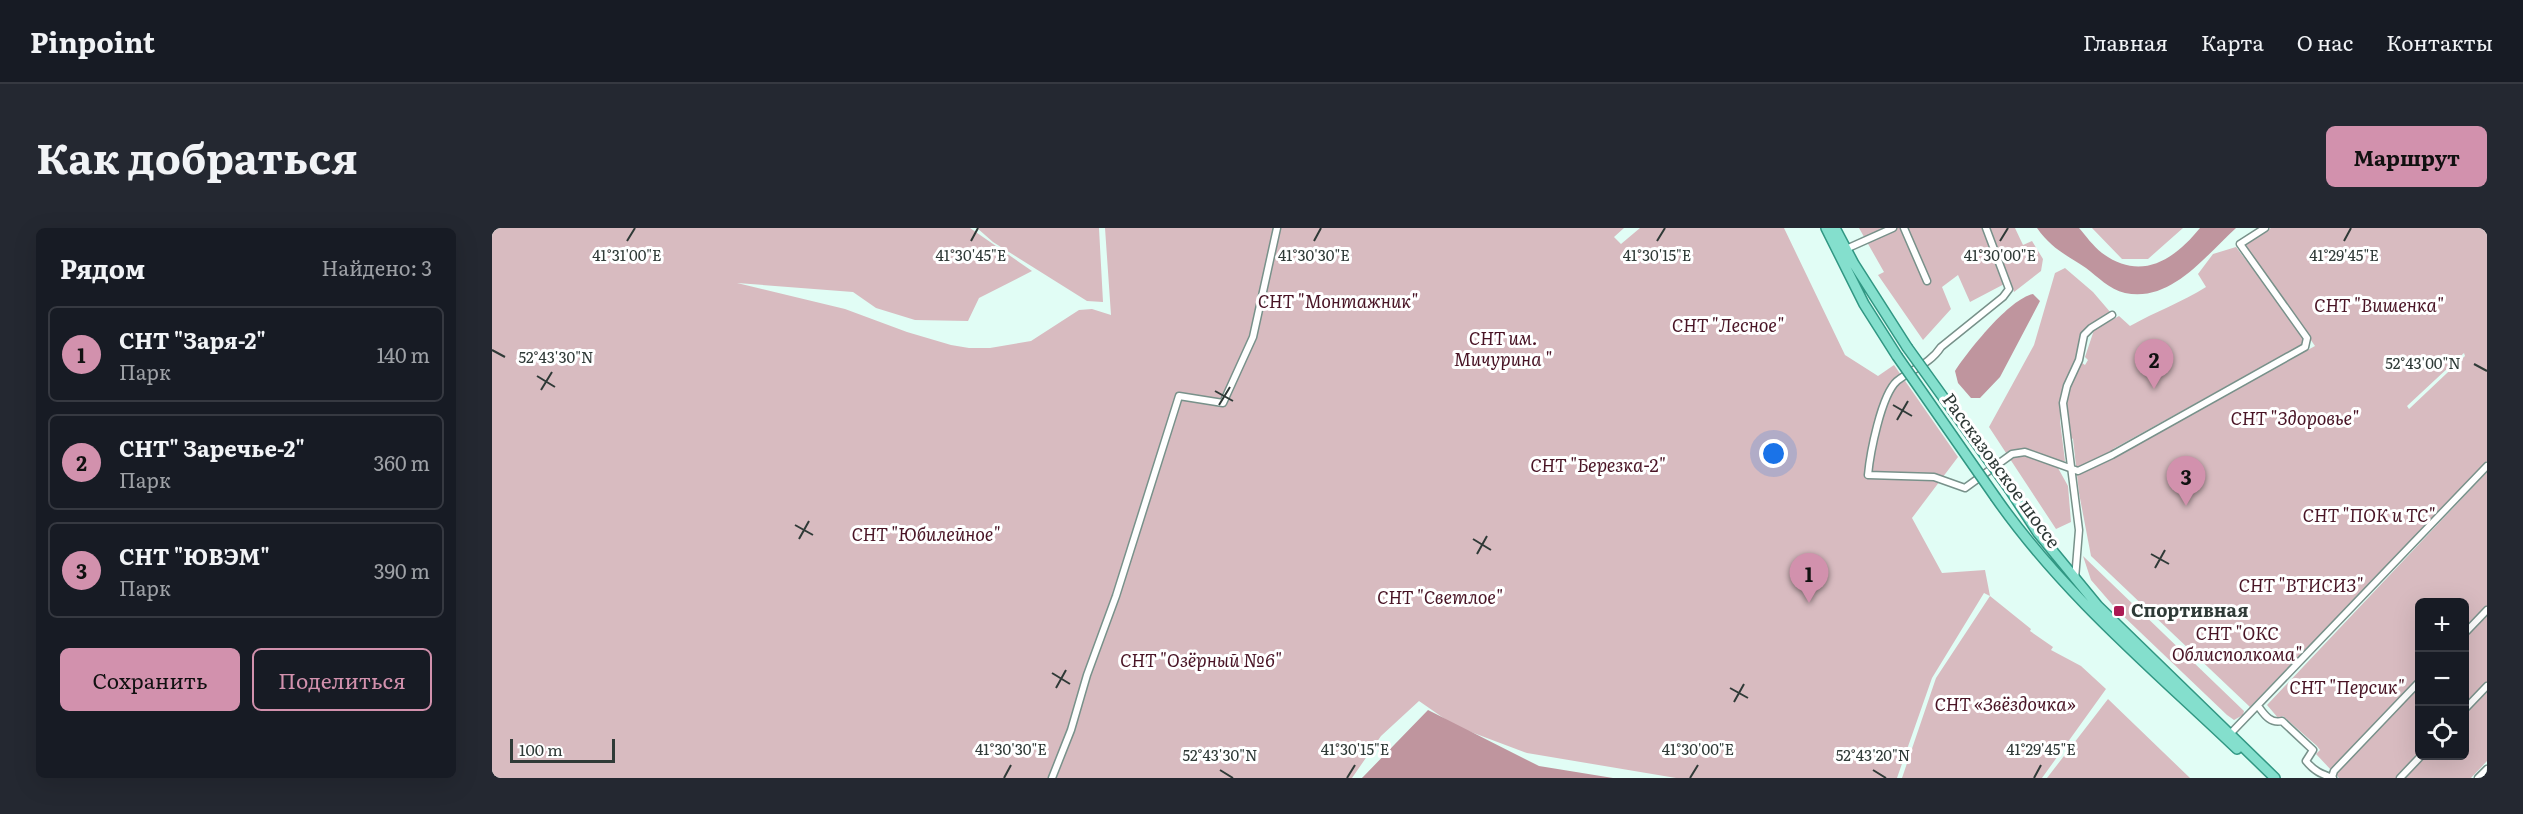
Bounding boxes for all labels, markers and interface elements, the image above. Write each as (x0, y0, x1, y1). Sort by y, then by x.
text: Pinpoint (30, 20, 155, 62)
text: Главная (2083, 26, 2168, 57)
text: Карта (2201, 26, 2264, 57)
text: О нас (2297, 26, 2353, 57)
text: Контакты (2386, 26, 2493, 57)
text: Как добраться (36, 125, 358, 187)
button: Маршрут (2326, 126, 2487, 187)
text: 41°31'00"E (592, 243, 662, 266)
text: 41°30'45"E (936, 243, 1006, 266)
text: 41°30'30"E (1278, 243, 1350, 266)
text: 41°30'15"E (1623, 243, 1691, 266)
text: 41°30'00"E (1964, 243, 2036, 266)
text: 41°29'45"E (2309, 243, 2379, 266)
text: Рядом (60, 248, 145, 287)
text: Найдено: 3 (322, 252, 432, 282)
park label: СНТ "Монтажник" (1258, 287, 1418, 314)
park label: СНТ "Вишенка" (2314, 291, 2444, 318)
park label: СНТ "Лесное" (1672, 311, 1784, 338)
text: СНТ "Заря-2" (119, 323, 266, 356)
park label: СНТ им. Мичурина " (1454, 324, 1552, 372)
text: 1 (77, 339, 86, 369)
text: 140 m (377, 339, 430, 369)
pin: 2 (2134, 340, 2174, 389)
text: 52°43'30"N (518, 345, 594, 368)
text: 52°43'00"N (2385, 351, 2461, 374)
text: Парк (119, 356, 171, 386)
street label: Рассказовское шоссе (1937, 387, 2068, 553)
park label: СНТ "Здоровье" (2231, 404, 2359, 431)
text: СНТ" Заречье-2" (119, 431, 305, 464)
your location (1759, 439, 1788, 468)
text: 2 (76, 447, 87, 477)
text: 360 m (373, 447, 430, 477)
park label: СНТ "Березка-2" (1530, 451, 1666, 478)
pin: 3 (2166, 456, 2206, 506)
text: Парк (119, 464, 171, 494)
park label: СНТ "ПОК и ТС" (2303, 501, 2435, 528)
park label: СНТ "Юбилейное" (851, 520, 1001, 547)
text: СНТ "ЮВЭМ" (119, 539, 270, 572)
pin: 1 (1790, 554, 1828, 603)
text: 3 (76, 555, 87, 585)
text: 390 m (374, 555, 430, 585)
park label: СНТ "ВТИСИЗ" (2239, 571, 2363, 598)
text: Парк (119, 572, 171, 602)
park label: СНТ "Светлое" (1377, 583, 1503, 610)
place label: Спортивная (2131, 596, 2248, 623)
map controls (2415, 598, 2469, 760)
button: + (2415, 598, 2469, 652)
marker: Спортивная (2112, 604, 2126, 618)
park label: СНТ "ОКС Облисполкома" (2172, 619, 2302, 667)
park label: СНТ "Озёрный №6" (1120, 646, 1282, 673)
button: Сохранить (60, 648, 240, 711)
button: Поделиться (252, 648, 432, 711)
button: − (2415, 652, 2469, 706)
park label: СНТ "Персик" (2289, 673, 2405, 700)
park label: СНТ «Звёздочка» (1934, 690, 2076, 717)
button: locate (2415, 706, 2469, 760)
scale bar (510, 736, 615, 764)
text: 100 m (519, 737, 563, 761)
text: 41°30'30"E (975, 737, 1047, 760)
text: 41°30'15"E (1321, 737, 1389, 760)
text: 41°30'00"E (1662, 737, 1734, 760)
text: 41°29'45"E (2006, 737, 2076, 760)
text: 52°43'30"N (1182, 743, 1258, 766)
text: 52°43'20"N (1836, 743, 1910, 766)

